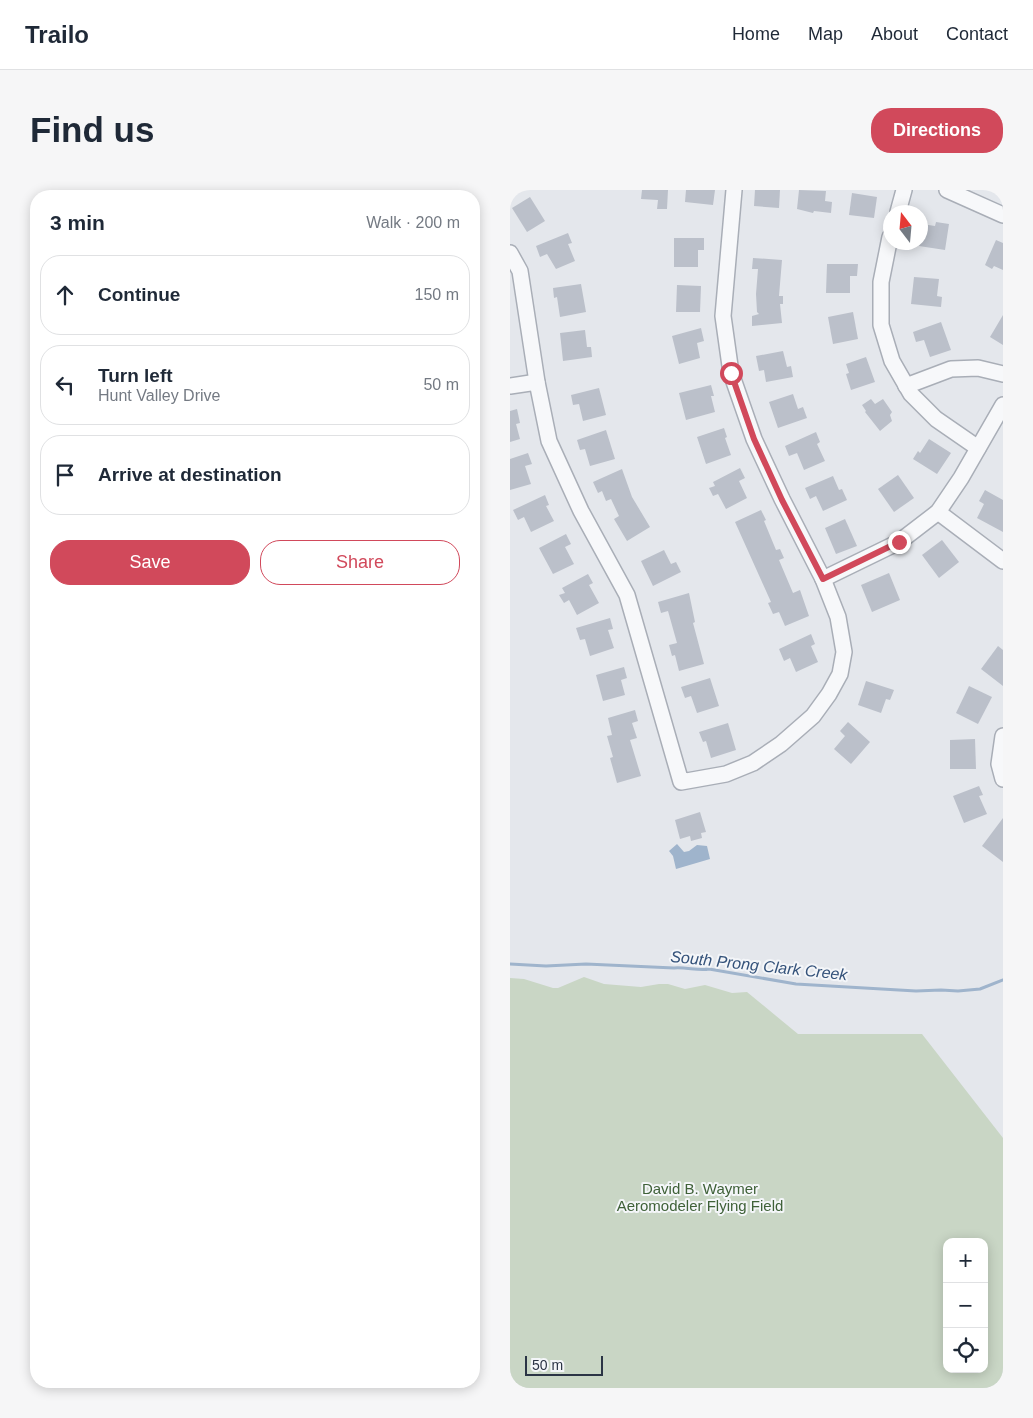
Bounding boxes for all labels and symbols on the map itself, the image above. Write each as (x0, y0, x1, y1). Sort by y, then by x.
north arrow (883, 205, 928, 250)
route start (720, 362, 743, 385)
route end (888, 531, 911, 554)
water label: South Prong Clark Creek (670, 948, 849, 983)
park label: David B. Waymer Aeromodeler Flying Field (617, 1180, 783, 1214)
scale bar (525, 1353, 602, 1376)

